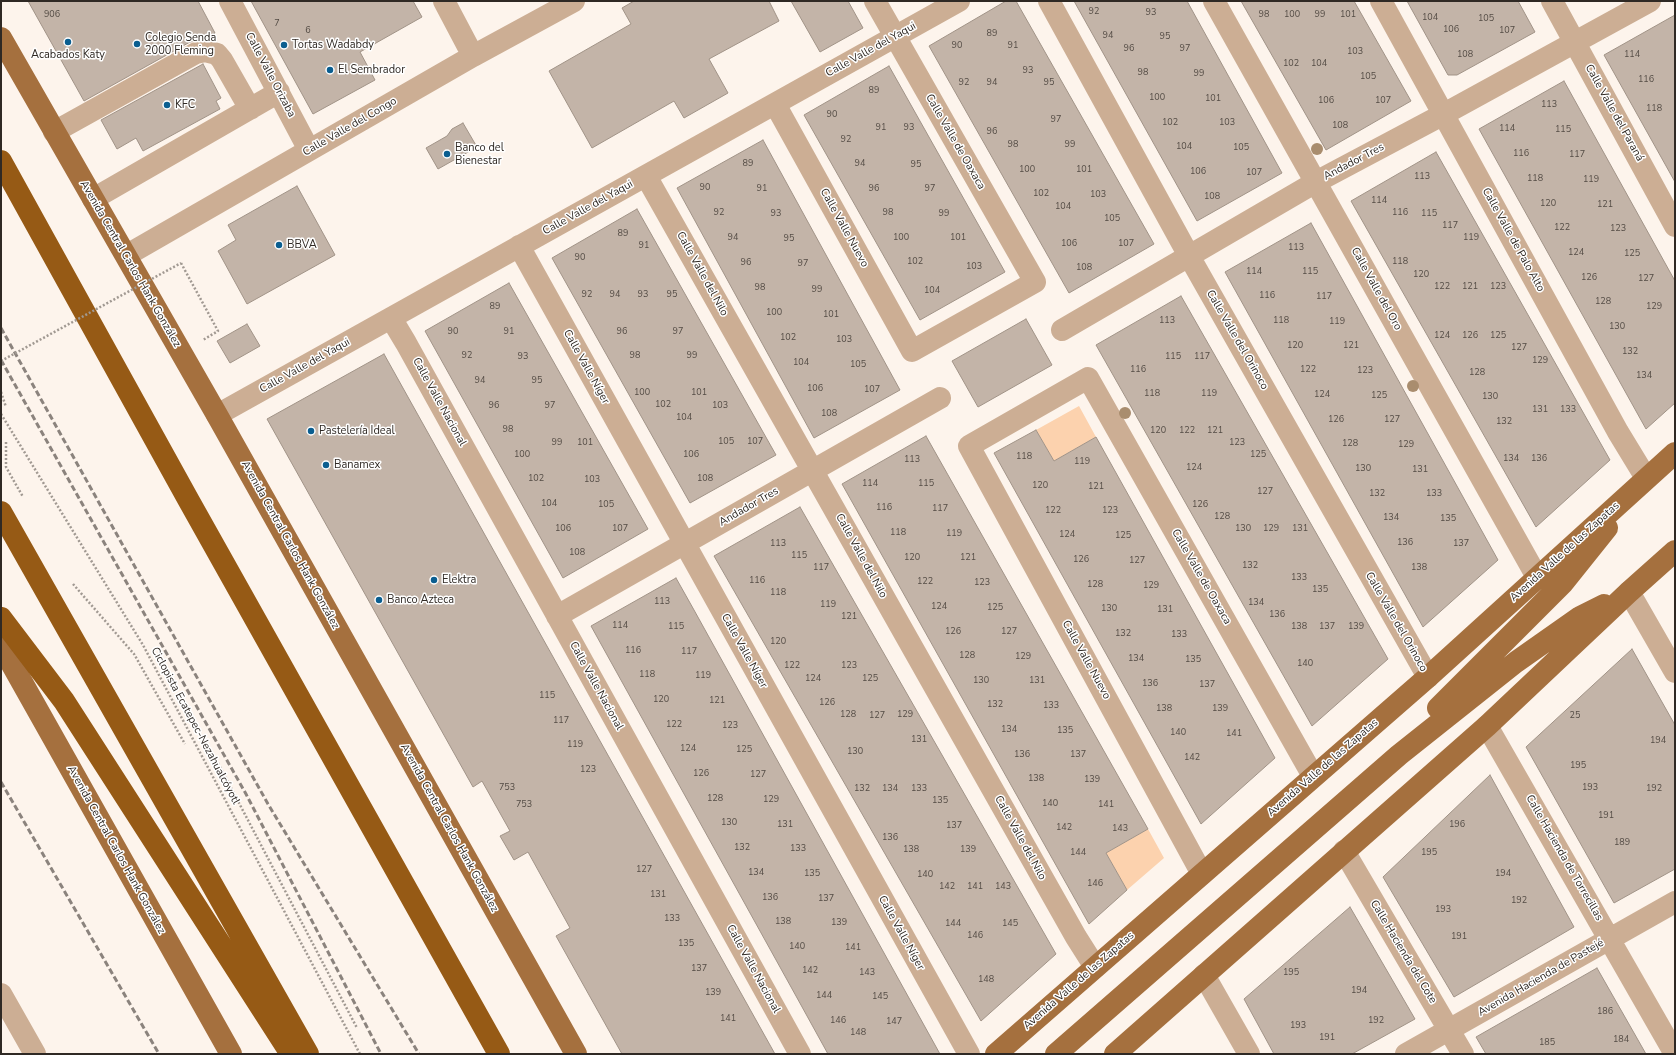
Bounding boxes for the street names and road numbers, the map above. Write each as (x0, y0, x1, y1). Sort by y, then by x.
street label: Calle Valle del Yaqui (824, 20, 918, 80)
street label: Calle Valle Orizaba (242, 30, 298, 120)
street label: Calle Valle del Paraná (1582, 62, 1646, 164)
street label: Calle Valle de Oaxaca (922, 92, 988, 192)
street label: Calle Valle del Congo (301, 95, 399, 159)
street label: Andador Tres (1322, 141, 1386, 183)
street label: Avenida Central Carlos Hank González (77, 178, 183, 350)
street label: Calle Valle del Yaqui (541, 178, 635, 238)
street label: Calle Valle Nuevo (817, 186, 871, 270)
street label: Calle Valle de Palo Alto (1479, 186, 1547, 294)
street label: Calle Valle del Nilo (673, 229, 731, 319)
street label: Calle Valle del Oro (1348, 245, 1404, 333)
street label: Calle Valle del Orinoco (1203, 288, 1271, 392)
street label: Calle Valle Níger (560, 327, 612, 407)
street label: Calle Valle del Yaqui (258, 336, 352, 396)
street label: Calle Valle Nacional (409, 355, 469, 449)
street label: Avenida Central Carlos Hank González (238, 459, 342, 631)
street label: Andador Tres (717, 485, 781, 529)
street label: Avenida Valle de las Zapatas (1508, 499, 1622, 605)
street label: Calle Valle del Nilo (832, 511, 890, 601)
street label: Calle Valle de Oaxaca (1168, 527, 1234, 627)
street label: Calle Valle del Orinoco (1362, 570, 1430, 674)
street label: Calle Valle Níger (718, 611, 770, 691)
street label: Calle Valle Nuevo (1059, 618, 1113, 702)
street label: Calle Valle Nacional (566, 639, 626, 733)
street label: Ciclopista Ecatepec-Nezahualcóyotl (148, 645, 242, 807)
street label: Avenida Valle de las Zapatas (1265, 716, 1381, 820)
street label: Avenida Central Carlos Hank González (397, 742, 501, 914)
street label: Avenida Central Carlos Hank González (64, 764, 168, 936)
street label: Calle Valle del Nilo (991, 793, 1049, 883)
street label: Calle Hacienda de Torrecillas (1523, 793, 1605, 923)
street label: Calle Valle Níger (875, 893, 927, 973)
street label: Calle Hacienda del Cote (1367, 898, 1439, 1006)
street label: Calle Valle Nacional (723, 922, 783, 1016)
street label: Avenida Valle de las Zapatas (1021, 929, 1137, 1033)
street label: Avenida Hacienda de Pastejé (1476, 937, 1606, 1019)

